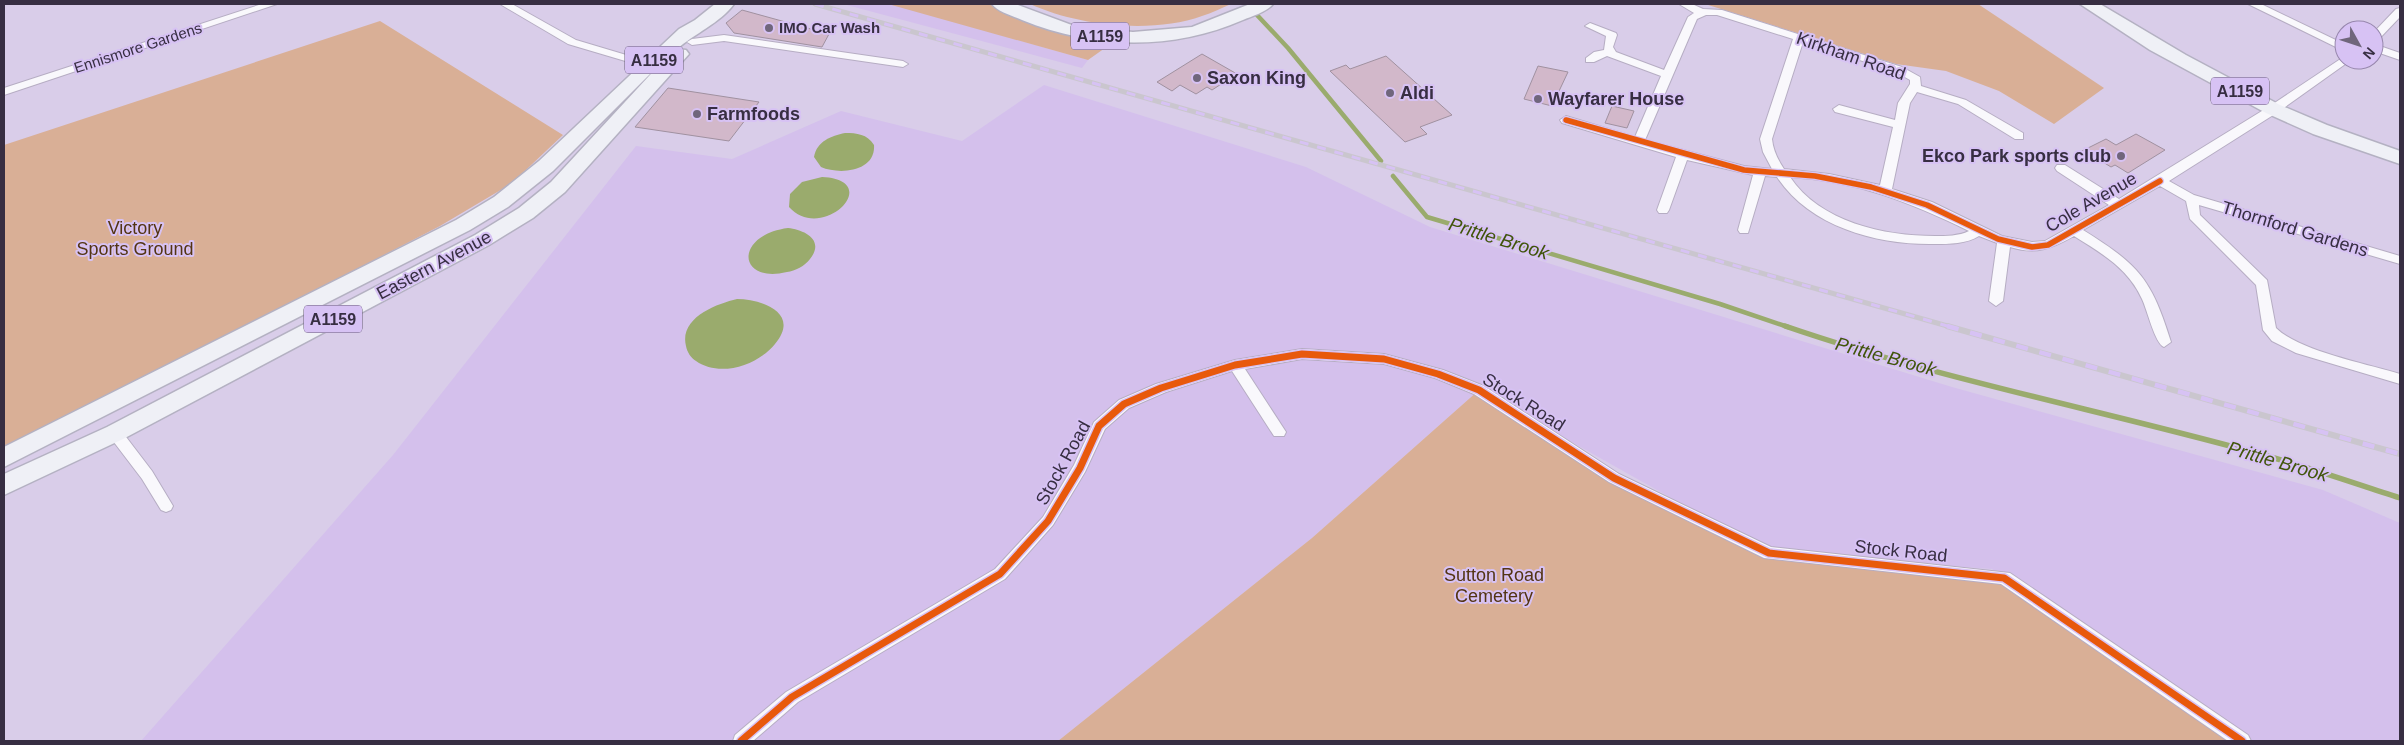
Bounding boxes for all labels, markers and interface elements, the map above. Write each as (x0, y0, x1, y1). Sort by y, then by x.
street label: Ennismore Gardens (72, 19, 204, 76)
place label: IMO Car Wash (779, 19, 880, 36)
north arrow (2334, 20, 2384, 70)
marker: IMO Car Wash (763, 22, 775, 34)
road number: A1159 (1071, 22, 1129, 50)
street label: Kirkham Road (1794, 28, 1908, 84)
text: N (2360, 44, 2378, 62)
road number: A1159 (625, 46, 683, 74)
place label: Saxon King (1207, 68, 1306, 88)
marker: Saxon King (1191, 72, 1203, 84)
road number: A1159 (2211, 78, 2269, 104)
place label: Aldi (1400, 83, 1434, 103)
marker: Aldi (1384, 87, 1396, 99)
place label: Wayfarer House (1548, 89, 1684, 109)
marker: Wayfarer House (1532, 93, 1544, 105)
place label: Farmfoods (707, 104, 800, 124)
marker: Farmfoods (691, 108, 703, 120)
place label: Ekco Park sports club (1922, 146, 2111, 166)
marker: Ekco Park sports club (2115, 150, 2127, 162)
street label: Cole Avenue (2042, 168, 2140, 236)
street label: Thornford Gardens (2219, 197, 2371, 261)
water label: Prittle Brook (1446, 213, 1553, 264)
park label: Victory Sports Ground (76, 218, 194, 259)
street label: Eastern Avenue (373, 226, 495, 304)
road number: A1159 (304, 306, 362, 332)
water label: Prittle Brook (1833, 333, 1940, 380)
street label: Stock Road (1479, 369, 1569, 435)
street label: Stock Road (1032, 417, 1094, 509)
water label: Prittle Brook (2225, 437, 2332, 486)
street label: Stock Road (1854, 536, 1948, 566)
park label: Sutton Road Cemetery (1444, 565, 1544, 606)

